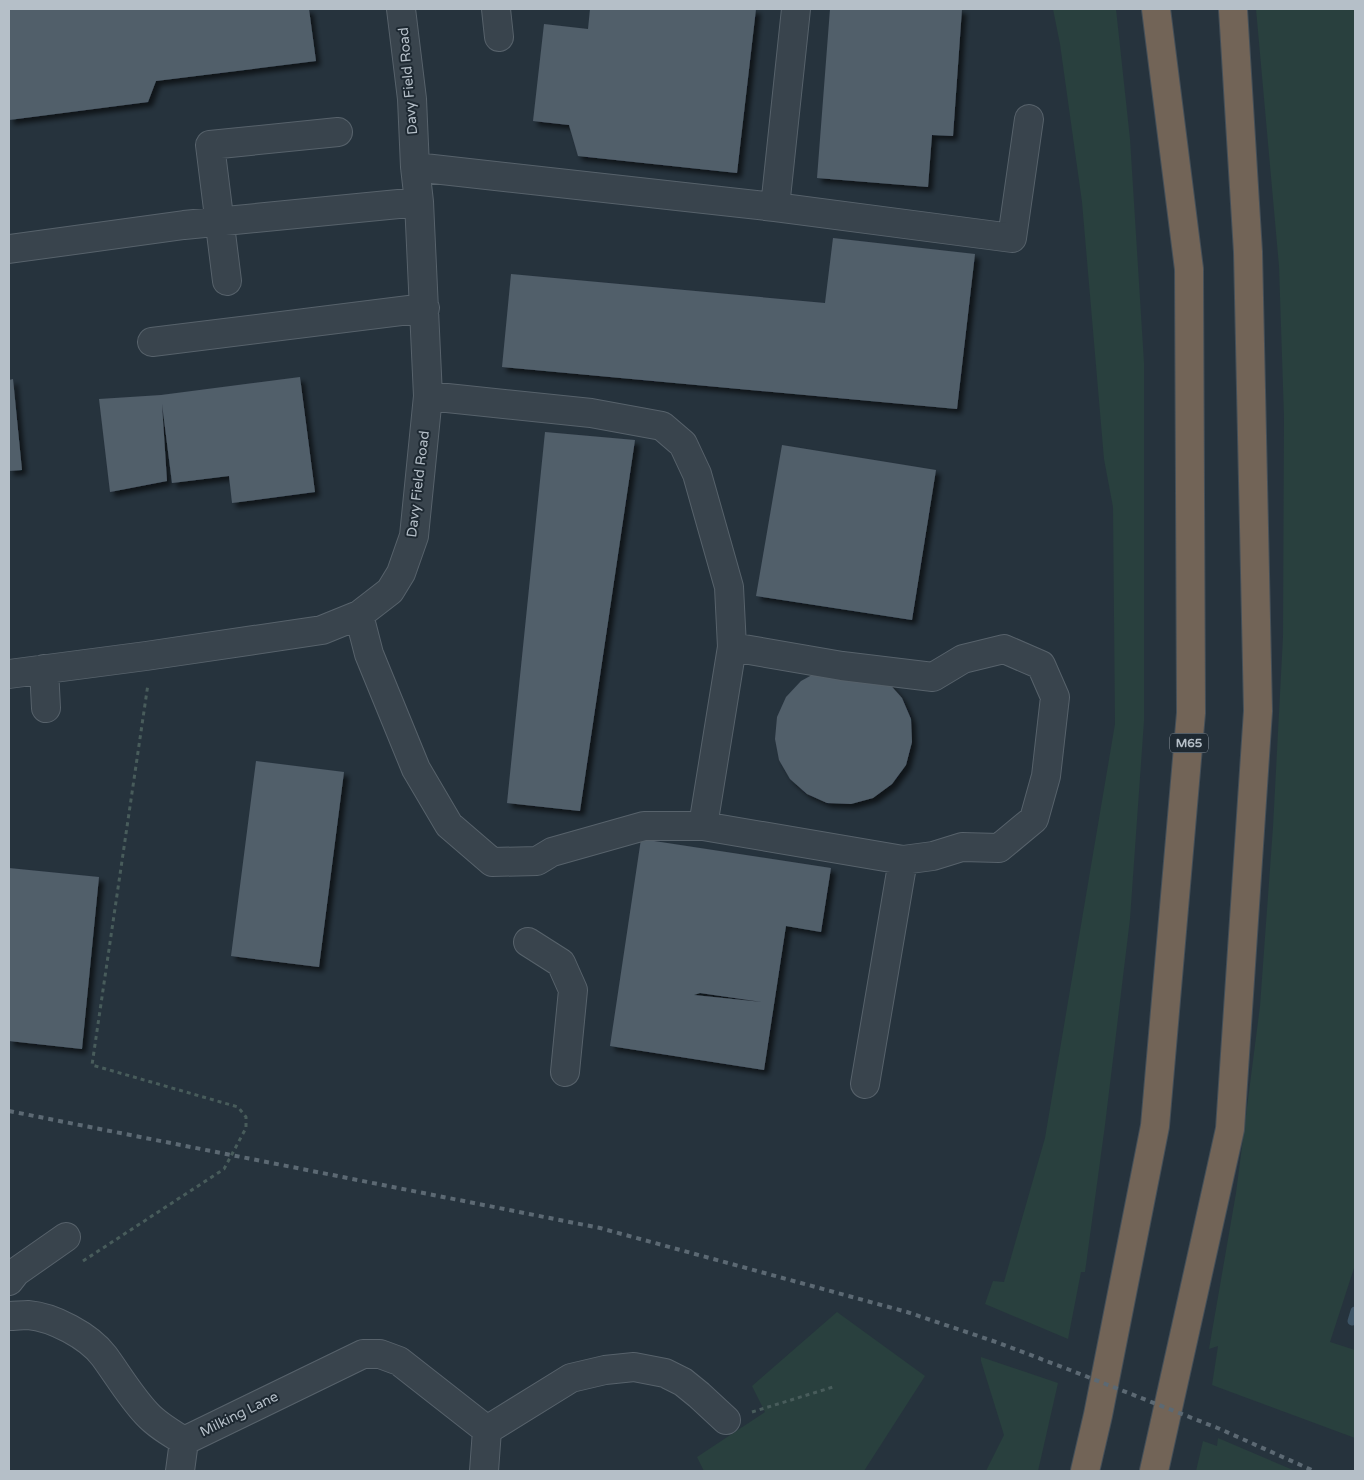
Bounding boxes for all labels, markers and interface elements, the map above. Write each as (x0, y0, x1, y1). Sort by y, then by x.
street label: Davy Field Road (395, 27, 421, 135)
street label: Davy Field Road (403, 430, 433, 538)
road number: M65 (1170, 734, 1208, 752)
street label: Milking Lane (197, 1388, 281, 1440)

